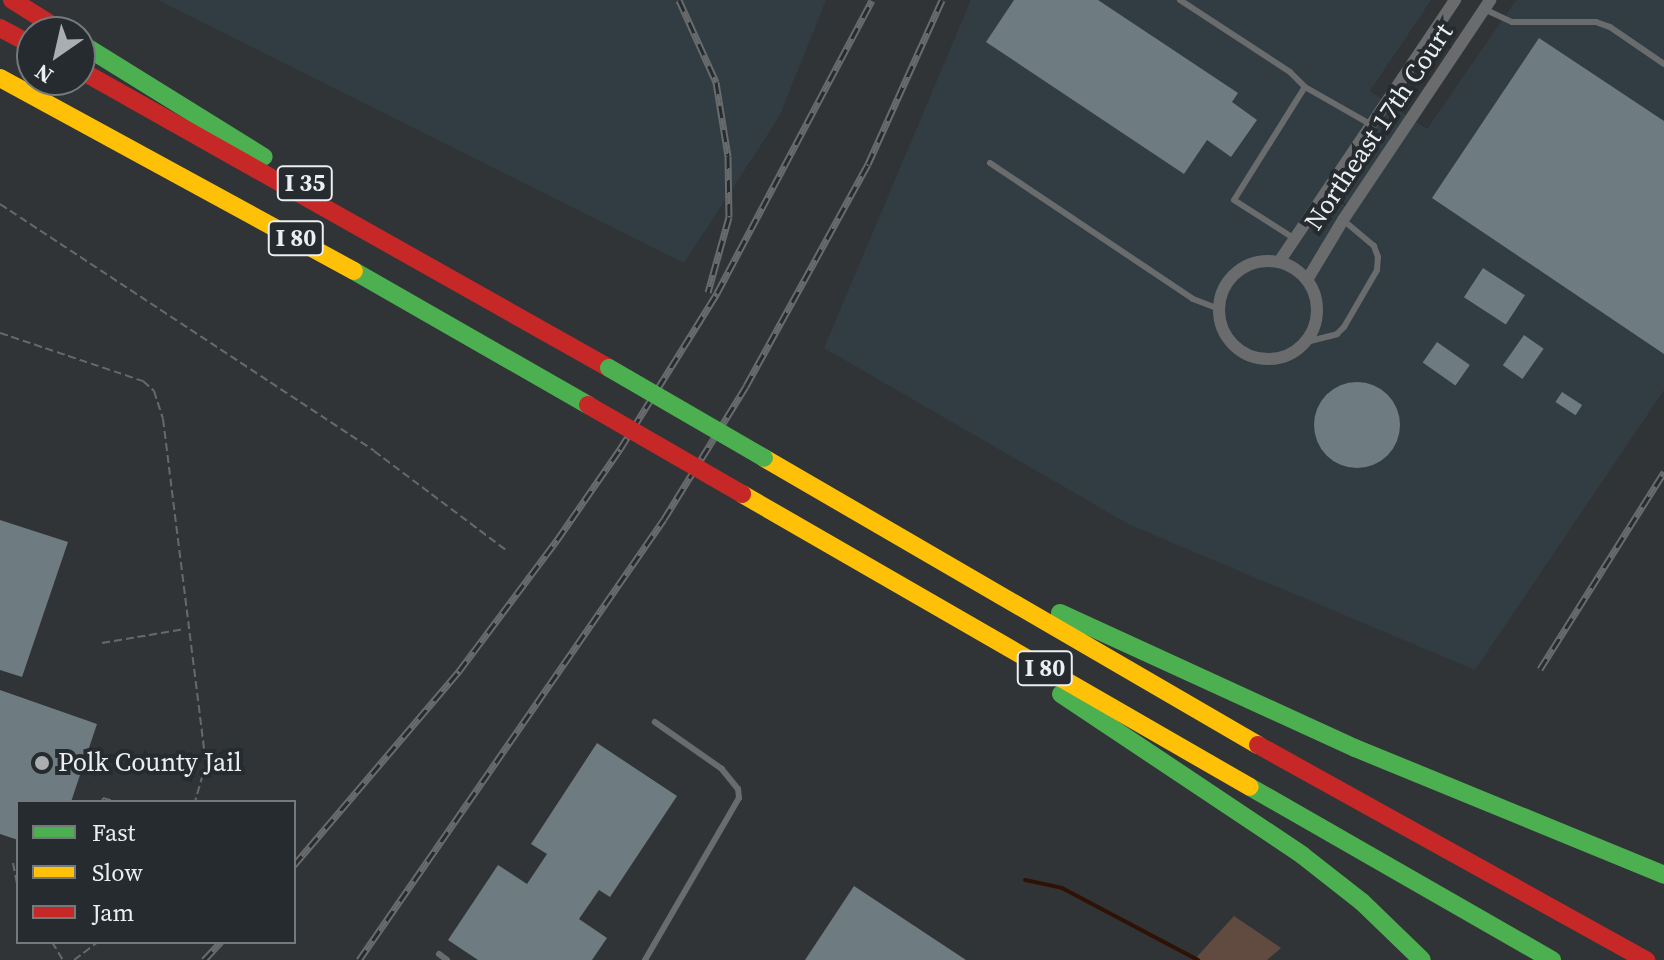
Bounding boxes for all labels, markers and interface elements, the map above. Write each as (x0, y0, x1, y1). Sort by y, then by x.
north arrow (16, 16, 96, 96)
street label: Northeast 17th Court (1298, 18, 1460, 236)
text: N (29, 57, 59, 91)
road number: I 35 (275, 163, 335, 203)
road number: I 80 (266, 218, 326, 258)
road number: I 80 (1015, 648, 1075, 688)
place label: Polk County Jail (58, 747, 242, 779)
marker: Polk County Jail (33, 754, 51, 772)
legend (16, 800, 296, 944)
text: Fast (92, 816, 135, 849)
text: Slow (92, 856, 143, 889)
text: Jam (92, 896, 134, 929)

